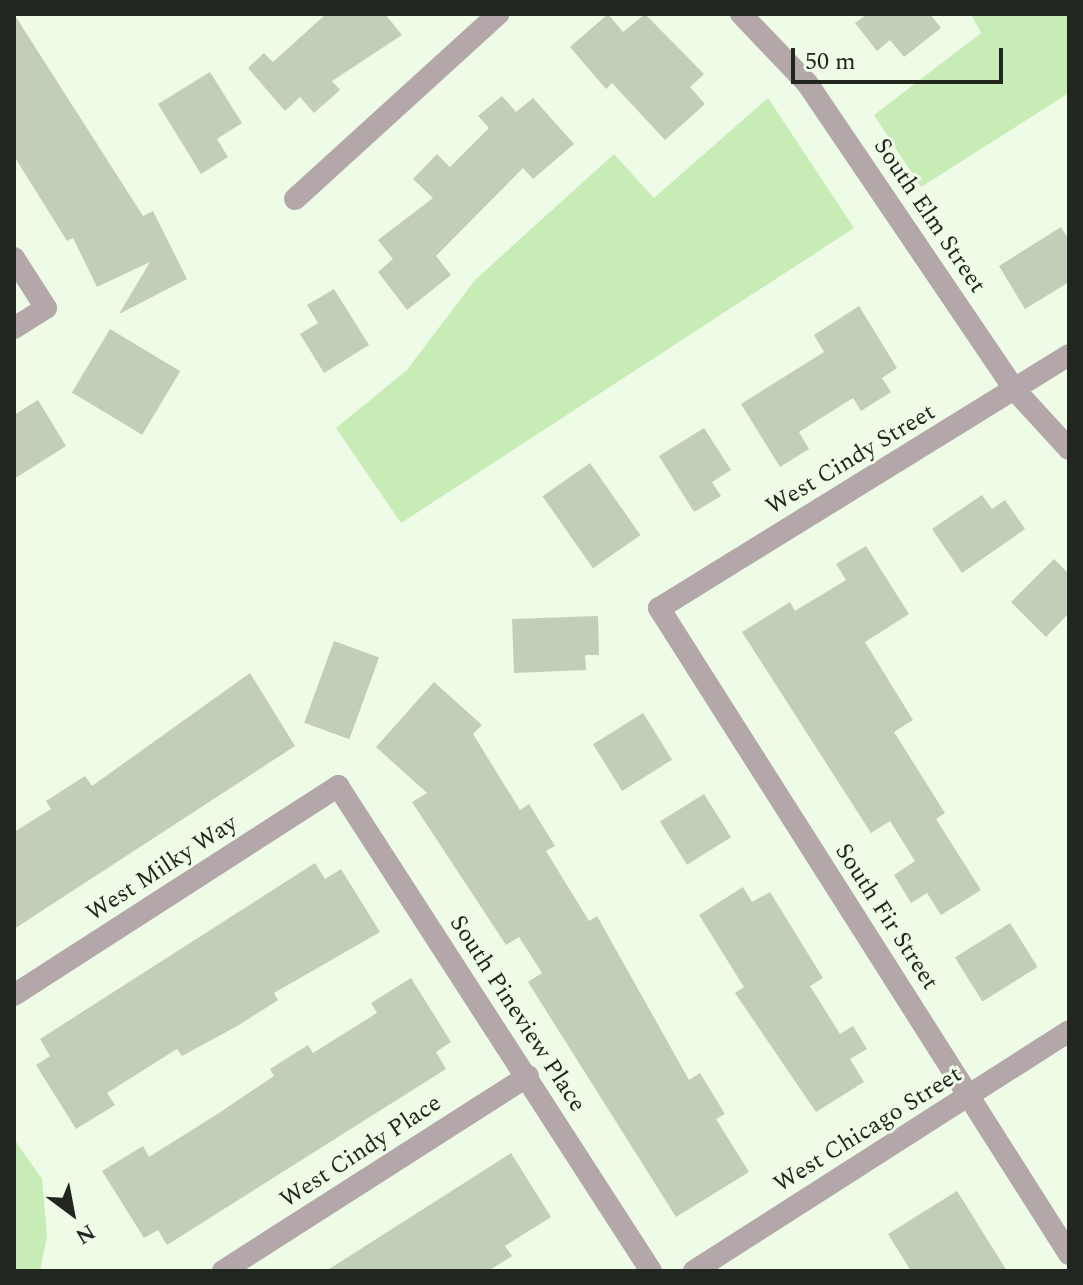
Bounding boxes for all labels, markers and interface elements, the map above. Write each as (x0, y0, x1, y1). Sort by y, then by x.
scale bar (795, 32, 1007, 82)
text: 50 m (805, 44, 856, 80)
street label: South Elm Street (867, 133, 991, 299)
street label: West Cindy Street (761, 398, 941, 522)
street label: West Milky Way (81, 810, 243, 928)
street label: South Fir Street (828, 838, 944, 996)
street label: South Pineview Place (443, 910, 591, 1118)
street label: West Chicago Street (769, 1061, 967, 1199)
street label: West Cindy Place (275, 1089, 447, 1215)
north arrow (32, 1173, 112, 1253)
text: N (69, 1215, 101, 1253)

